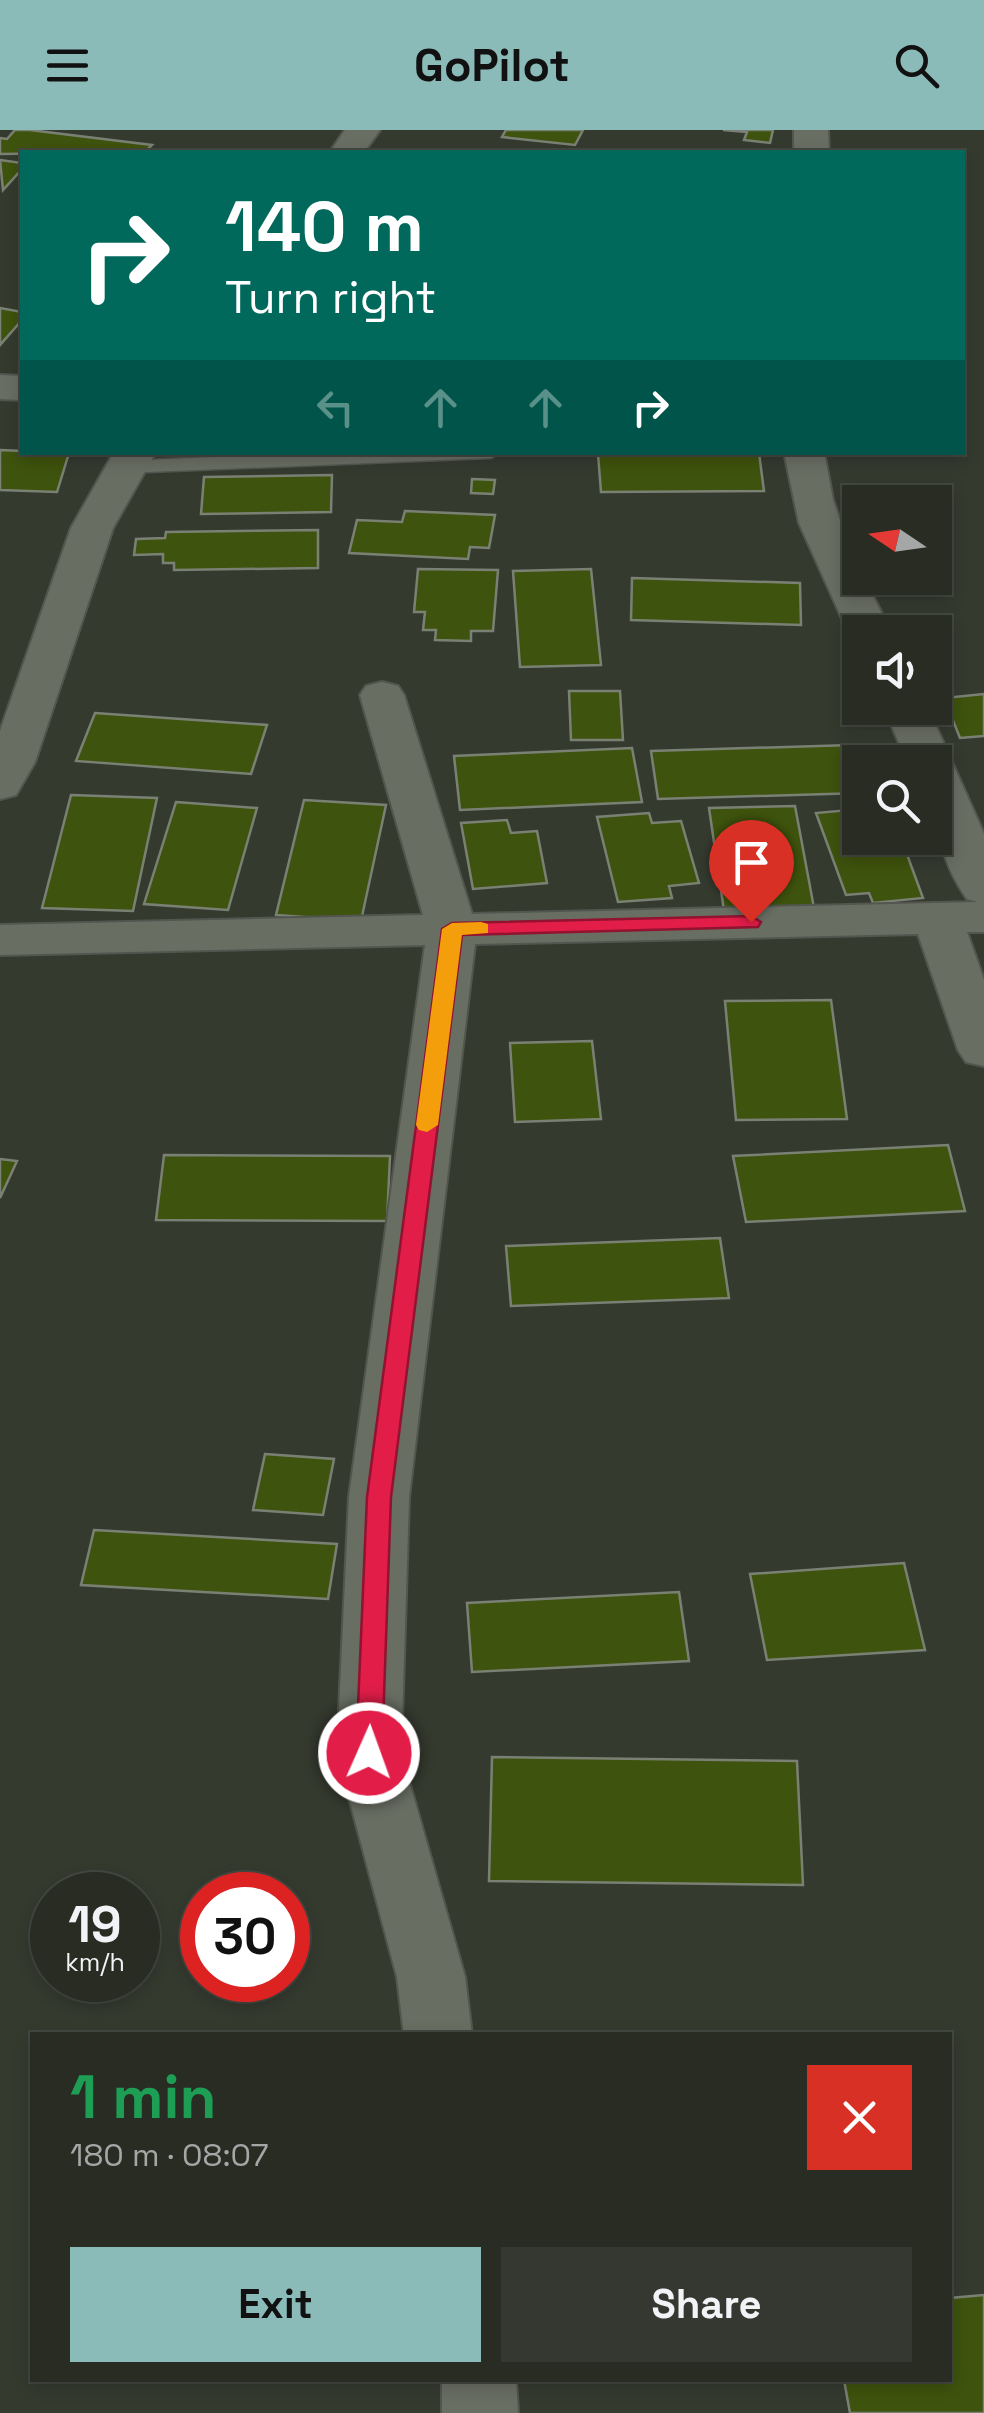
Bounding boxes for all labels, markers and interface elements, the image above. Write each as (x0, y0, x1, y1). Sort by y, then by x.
text: GoPilot (414, 37, 570, 94)
icon: menu (40, 38, 95, 93)
icon: search (889, 38, 944, 93)
text: 140 m (225, 182, 424, 271)
icon: right (60, 190, 190, 320)
text: Turn right (225, 269, 436, 326)
icon: left (308, 380, 363, 435)
icon: ahead (413, 380, 468, 435)
icon: ahead (518, 380, 573, 435)
icon: right (623, 380, 678, 435)
north arrow (842, 485, 952, 595)
map controls (842, 485, 952, 855)
button: sound (842, 615, 952, 725)
button: search (842, 745, 952, 855)
pin (709, 820, 794, 923)
icon: arrive (724, 835, 779, 890)
position arrow (317, 1701, 421, 1805)
speed limit sign: 30 (180, 1872, 310, 2002)
text: 19 (68, 1893, 122, 1957)
text: km/h (65, 1946, 125, 1978)
text: 1 min (70, 2059, 217, 2136)
button: close (807, 2065, 912, 2170)
text: 180 m · 08:07 (70, 2135, 269, 2175)
button: Exit (70, 2247, 481, 2362)
button: Share (501, 2247, 912, 2362)

